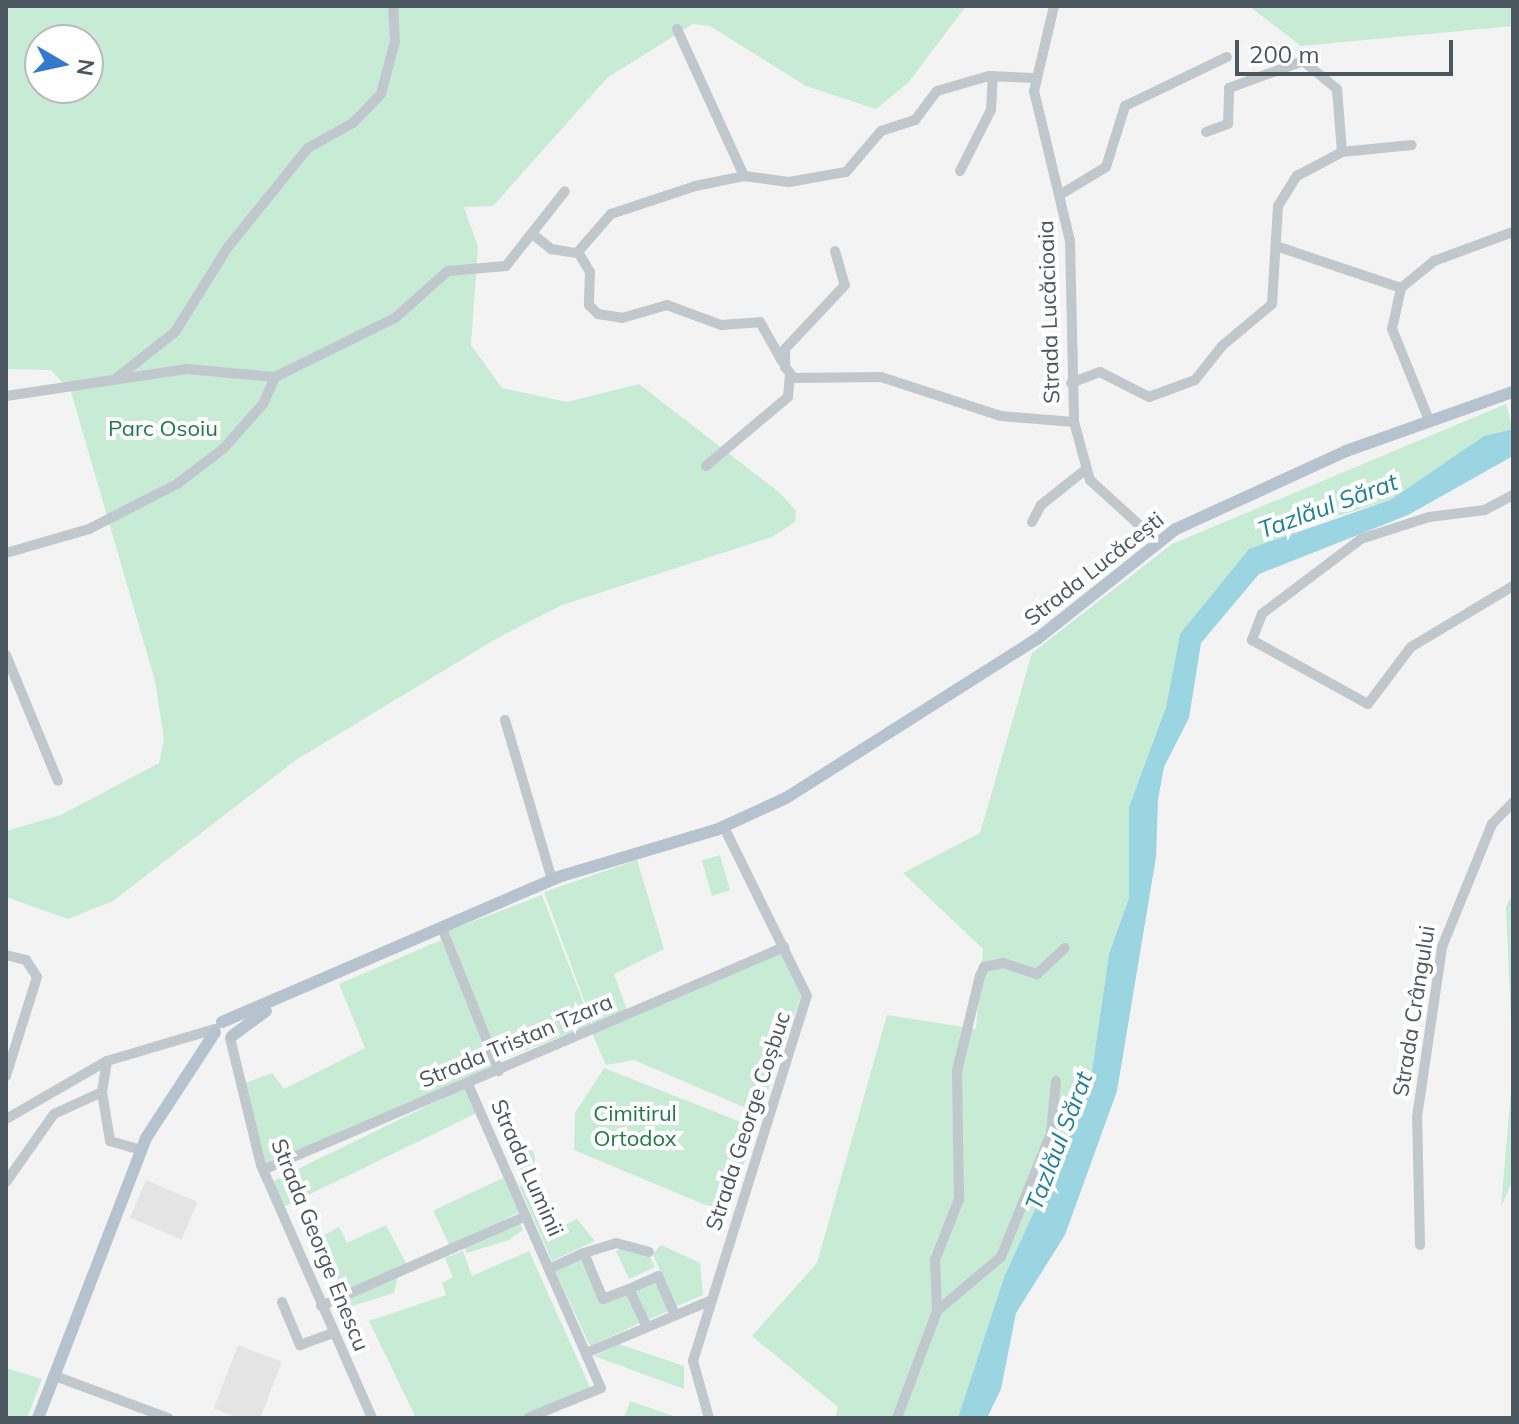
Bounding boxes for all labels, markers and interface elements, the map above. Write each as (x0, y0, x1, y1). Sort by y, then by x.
north arrow (24, 24, 104, 104)
scale bar (1239, 24, 1457, 74)
text: 200 m (1249, 39, 1320, 69)
text: N (71, 57, 101, 78)
street label: Strada Lucăcioaia (1033, 220, 1065, 404)
park label: Parc Osoiu (108, 416, 218, 442)
water label: Tazlăul Sărat (1254, 467, 1402, 545)
street label: Strada Lucăcești (1019, 506, 1169, 632)
street label: Strada Crângului (1387, 924, 1441, 1098)
street label: Strada Tristan Tzara (416, 988, 616, 1094)
street label: Strada George Coșbuc (700, 1008, 796, 1234)
water label: Tazlăul Sărat (1019, 1068, 1099, 1214)
street label: Strada Luminii (485, 1096, 569, 1240)
park label: Cimitirul Ortodox (593, 1100, 677, 1152)
street label: Strada George Enescu (265, 1135, 375, 1355)

